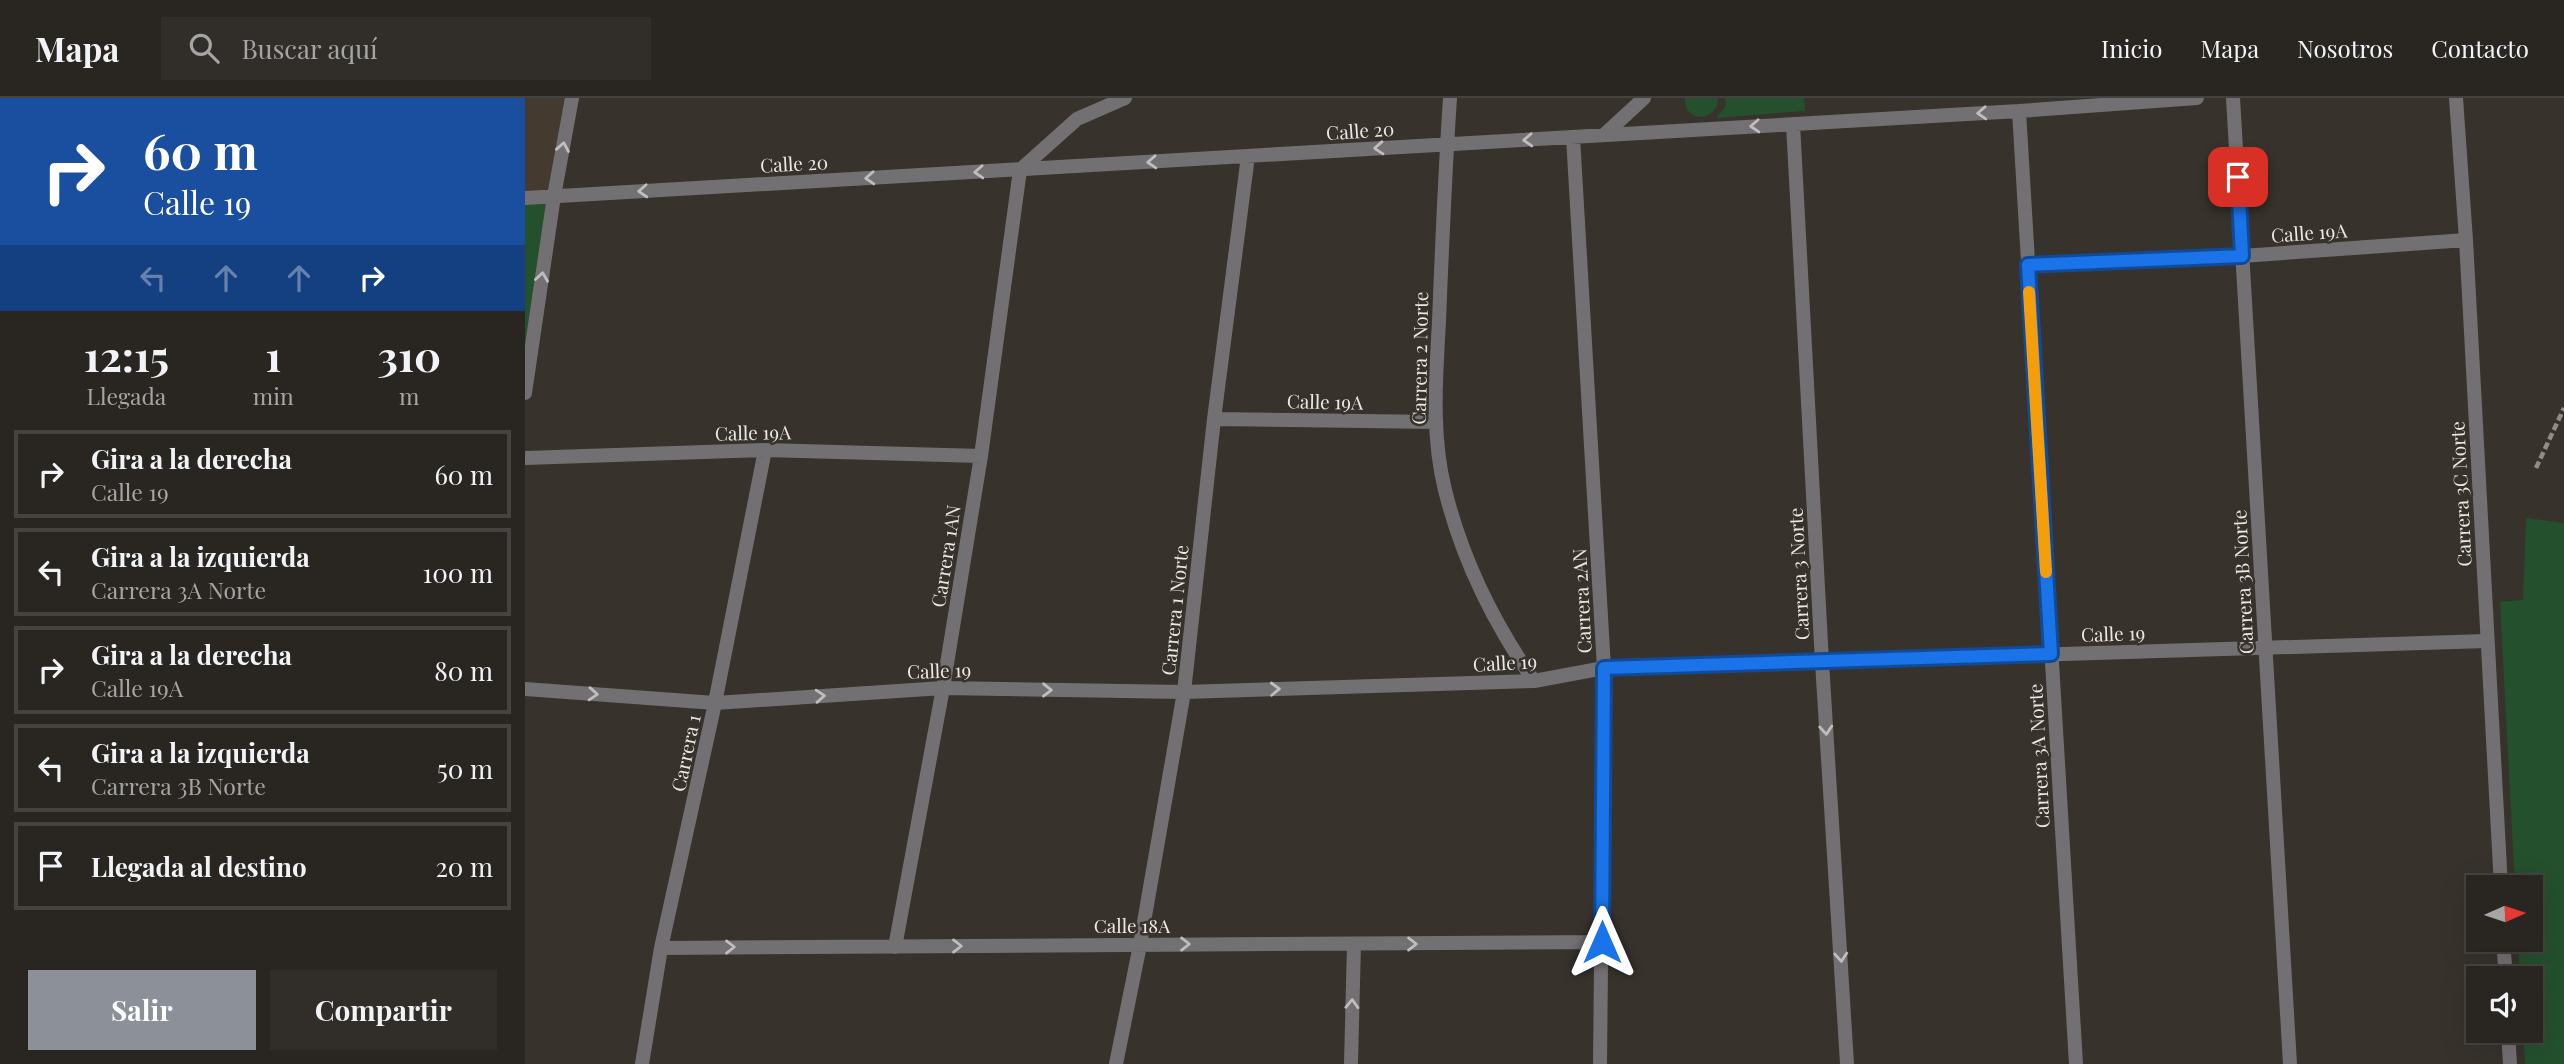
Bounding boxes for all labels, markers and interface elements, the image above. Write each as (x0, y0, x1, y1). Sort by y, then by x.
search box (161, 17, 651, 80)
text: Mapa (35, 26, 119, 70)
icon: search (185, 29, 223, 67)
text: Buscar aquí (241, 31, 378, 66)
text: Inicio (2101, 32, 2162, 64)
text: Mapa (2200, 32, 2259, 64)
text: Nosotros (2297, 32, 2393, 64)
text: Contacto (2431, 32, 2529, 64)
one-way arrow (1976, 105, 1987, 120)
street label: Calle 20 (1325, 115, 1395, 145)
text: 60 m (143, 117, 258, 182)
one-way arrow (1749, 119, 1760, 134)
icon: right (28, 126, 119, 217)
one-way arrow (1522, 132, 1533, 147)
one-way arrow (1373, 140, 1384, 155)
one-way arrow (555, 141, 570, 153)
pin (2208, 147, 2268, 207)
street label: Calle 20 (759, 148, 829, 178)
one-way arrow (1146, 154, 1157, 169)
icon: arrive (2219, 158, 2257, 196)
one-way arrow (973, 164, 984, 179)
one-way arrow (864, 171, 875, 186)
text: Calle 19 (143, 180, 251, 223)
one-way arrow (637, 183, 648, 198)
street label: Calle 19A (2270, 216, 2349, 248)
icon: left (134, 259, 172, 297)
icon: ahead (207, 259, 245, 297)
icon: ahead (280, 259, 318, 297)
icon: right (353, 259, 391, 297)
one-way arrow (534, 271, 549, 283)
street label: Carrera 2 Norte (1405, 291, 1433, 425)
text: 12:15 (84, 327, 169, 383)
text: 1 (265, 327, 281, 383)
text: 310 (377, 327, 441, 383)
text: Llegada (87, 380, 166, 411)
text: min (253, 380, 294, 411)
text: m (399, 380, 420, 411)
street label: Calle 19A (1287, 387, 1364, 415)
street label: Calle 19A (715, 418, 792, 446)
street label: Carrera 3C Norte (2443, 421, 2477, 567)
text: Gira a la derecha (91, 441, 292, 476)
icon: right (32, 455, 70, 493)
text: 60 m (434, 457, 493, 492)
text: Calle 19 (91, 476, 169, 507)
street label: Carrera 1AN (924, 503, 966, 609)
street label: Carrera 3 Norte (1782, 507, 1814, 641)
street label: Carrera 3B Norte (2225, 509, 2259, 655)
text: Gira a la izquierda (91, 539, 310, 574)
street label: Carrera 1 Norte (1154, 543, 1194, 677)
street label: Carrera 2AN (1565, 548, 1597, 654)
icon: left (32, 553, 70, 591)
text: 100 m (423, 555, 493, 590)
text: Carrera 3A Norte (91, 574, 266, 605)
street label: Calle 19 (2080, 619, 2146, 647)
text: Gira a la derecha (91, 637, 292, 672)
street label: Calle 19 (1472, 647, 1538, 677)
icon: right (32, 651, 70, 689)
text: 80 m (434, 653, 493, 688)
street label: Calle 19 (906, 656, 972, 684)
text: Calle 19A (91, 672, 183, 703)
one-way arrow (1042, 682, 1053, 697)
one-way arrow (1269, 682, 1280, 697)
street label: Carrera 3A Norte (2021, 683, 2055, 829)
one-way arrow (588, 686, 599, 701)
one-way arrow (815, 689, 826, 704)
street label: Carrera 1 (664, 712, 706, 794)
one-way arrow (1818, 725, 1833, 736)
text: Gira a la izquierda (91, 735, 310, 770)
icon: left (32, 749, 70, 787)
text: 50 m (437, 751, 493, 786)
text: Carrera 3B Norte (91, 770, 266, 801)
icon: arrive (32, 847, 70, 885)
text: Llegada al destino (91, 849, 307, 884)
text: 20 m (435, 849, 493, 884)
north arrow (2466, 875, 2543, 952)
map controls (2466, 875, 2543, 1043)
position arrow (1565, 905, 1639, 979)
street label: Calle 18A (1094, 912, 1171, 938)
one-way arrow (1180, 936, 1190, 952)
one-way arrow (1407, 936, 1418, 952)
one-way arrow (952, 938, 963, 954)
one-way arrow (725, 939, 735, 955)
one-way arrow (1833, 952, 1848, 963)
button: sound (2466, 966, 2543, 1043)
button: Salir (28, 970, 256, 1050)
button: Compartir (270, 970, 497, 1050)
one-way arrow (1345, 998, 1360, 1009)

